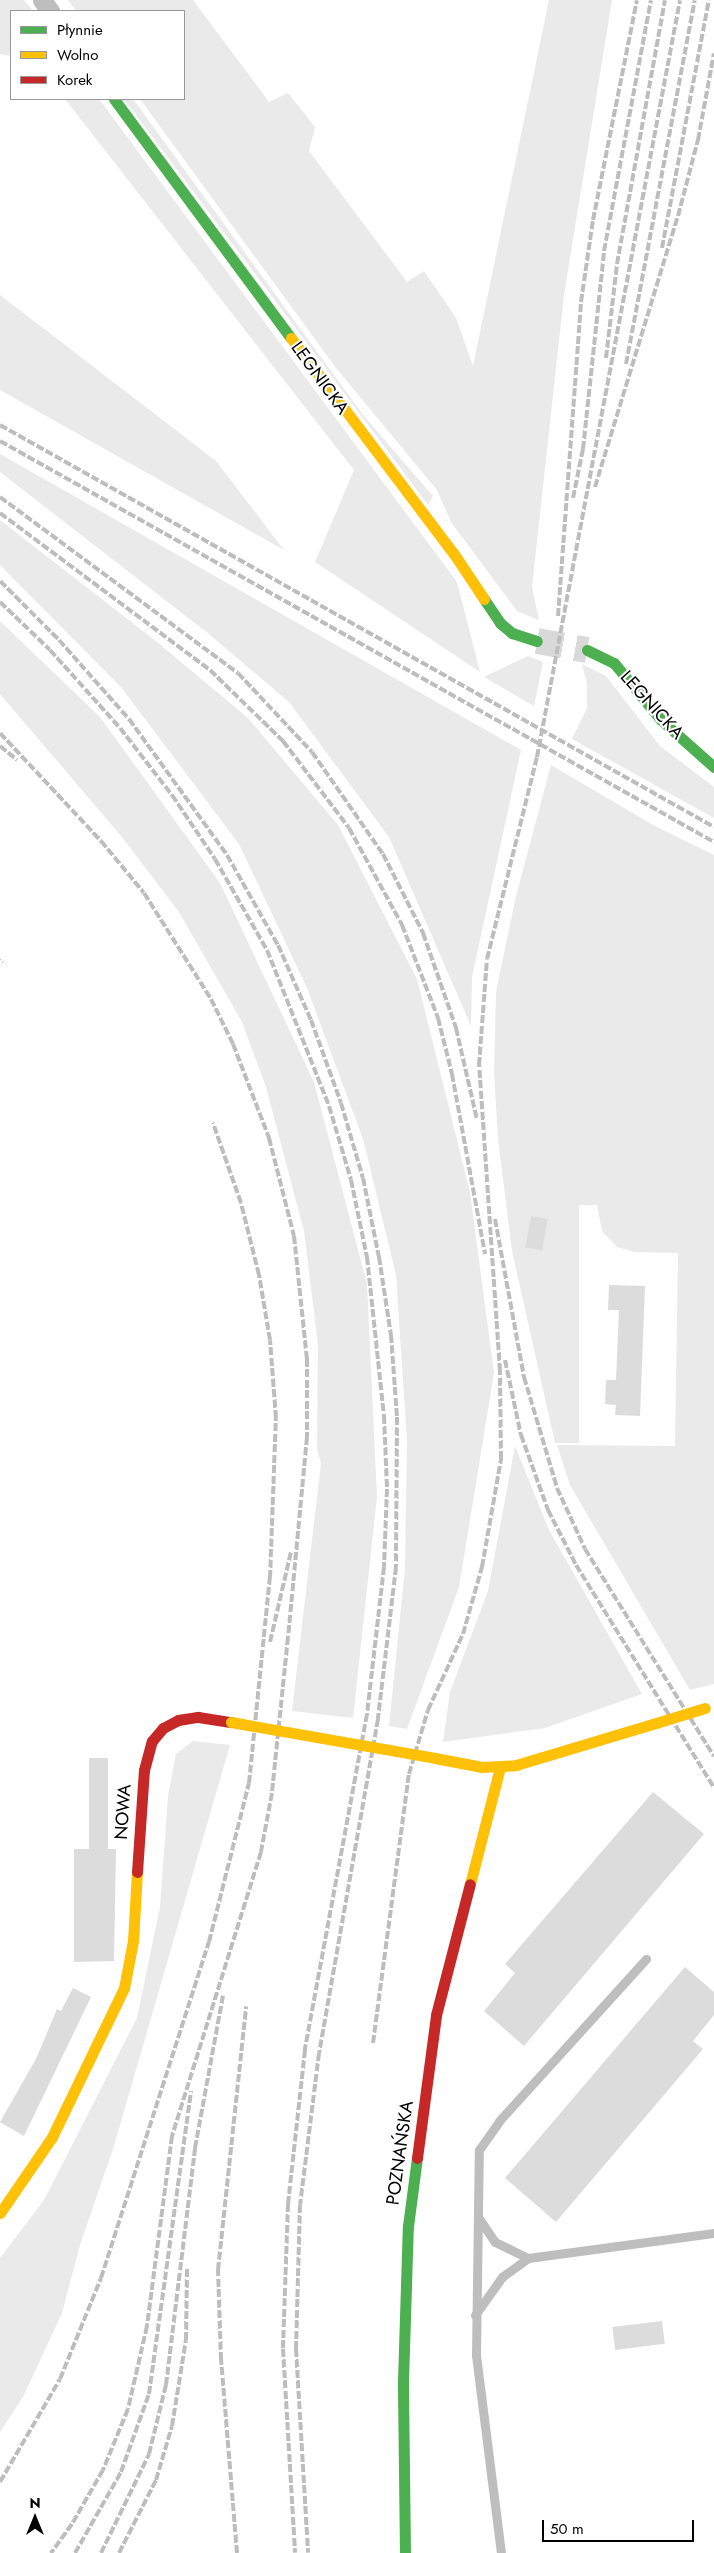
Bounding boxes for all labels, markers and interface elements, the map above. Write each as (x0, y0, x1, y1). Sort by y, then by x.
legend (10, 10, 185, 100)
text: Płynnie (57, 19, 103, 41)
text: Wolno (57, 44, 98, 66)
text: Korek (57, 69, 92, 91)
street label: LEGNICKA (286, 337, 354, 419)
street label: LEGNICKA (616, 666, 688, 744)
street label: NOWA (110, 1784, 136, 1840)
street label: POZNAŃSKA (382, 2099, 418, 2207)
north arrow (10, 2493, 60, 2543)
text: N (29, 2493, 41, 2513)
scale bar (544, 2510, 696, 2542)
text: 50 m (550, 2518, 584, 2540)

